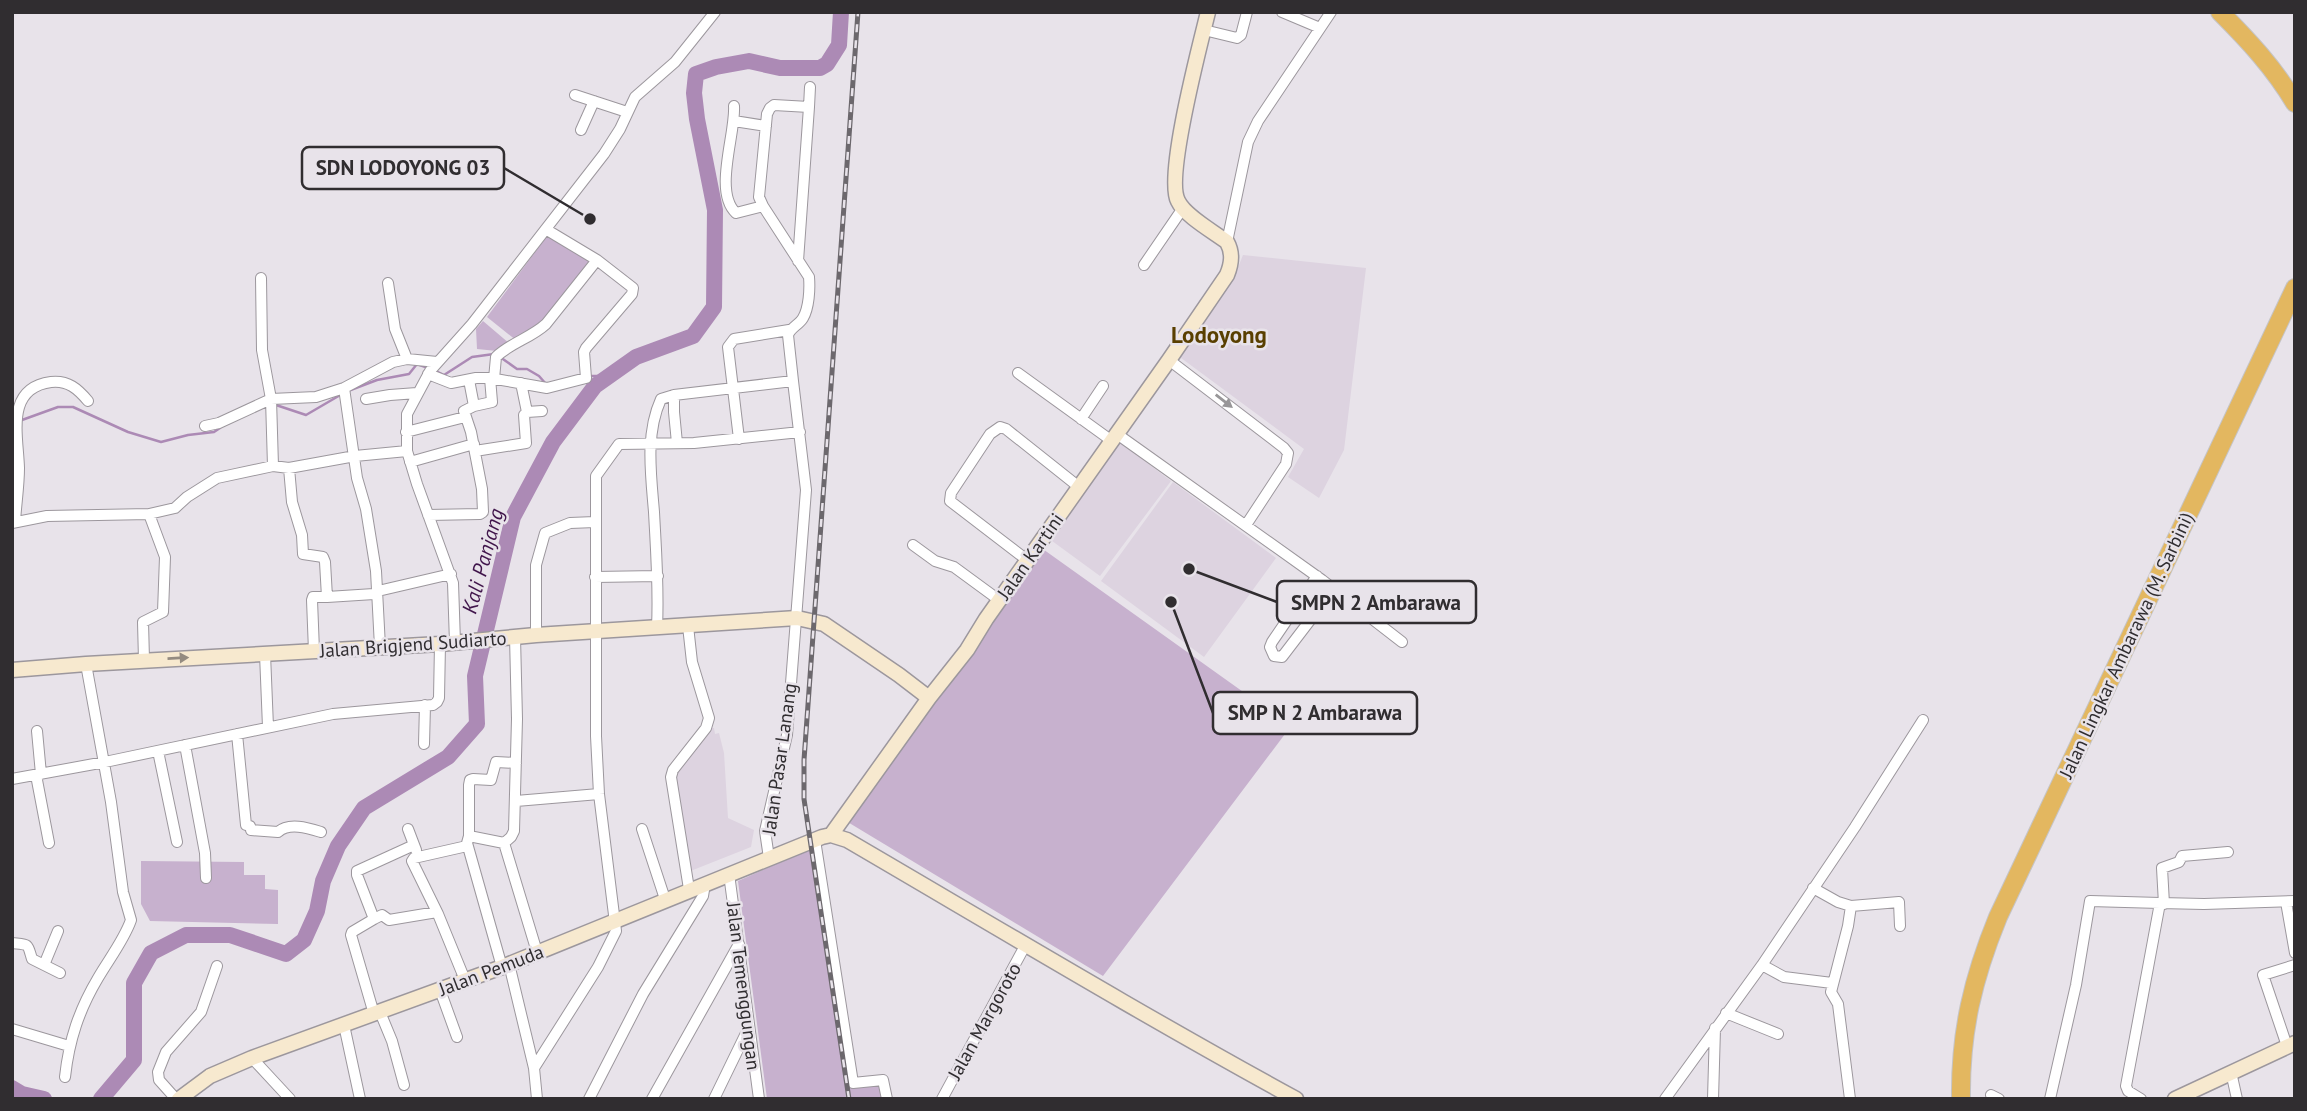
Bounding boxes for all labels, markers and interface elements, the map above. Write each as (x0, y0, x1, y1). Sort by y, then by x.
callout: SDN LODOYONG 03 (302, 147, 504, 189)
text: SDN LODOYONG 03 (316, 154, 490, 181)
district label: Lodoyong (1171, 320, 1267, 349)
one-way arrow (1215, 393, 1233, 408)
water label: Kali Panjang (456, 505, 510, 616)
street label: Jalan Kartini (991, 508, 1068, 605)
street label: Jalan Lingkar Ambarawa (M. Sarbini) (2053, 508, 2198, 783)
callout: SMPN 2 Ambarawa (1277, 581, 1476, 623)
text: SMPN 2 Ambarawa (1291, 589, 1461, 616)
street label: Jalan Brigjend Sudiarto (318, 626, 507, 663)
one-way arrow (167, 653, 189, 664)
street label: Jalan Pasar Lanang (756, 682, 802, 837)
callout: SMP N 2 Ambarawa (1213, 692, 1417, 734)
text: SMP N 2 Ambarawa (1228, 699, 1402, 726)
street label: Jalan Temenggungan (722, 900, 766, 1071)
street label: Jalan Pemuda (434, 939, 547, 1001)
street label: Jalan Margoroto (942, 958, 1026, 1084)

